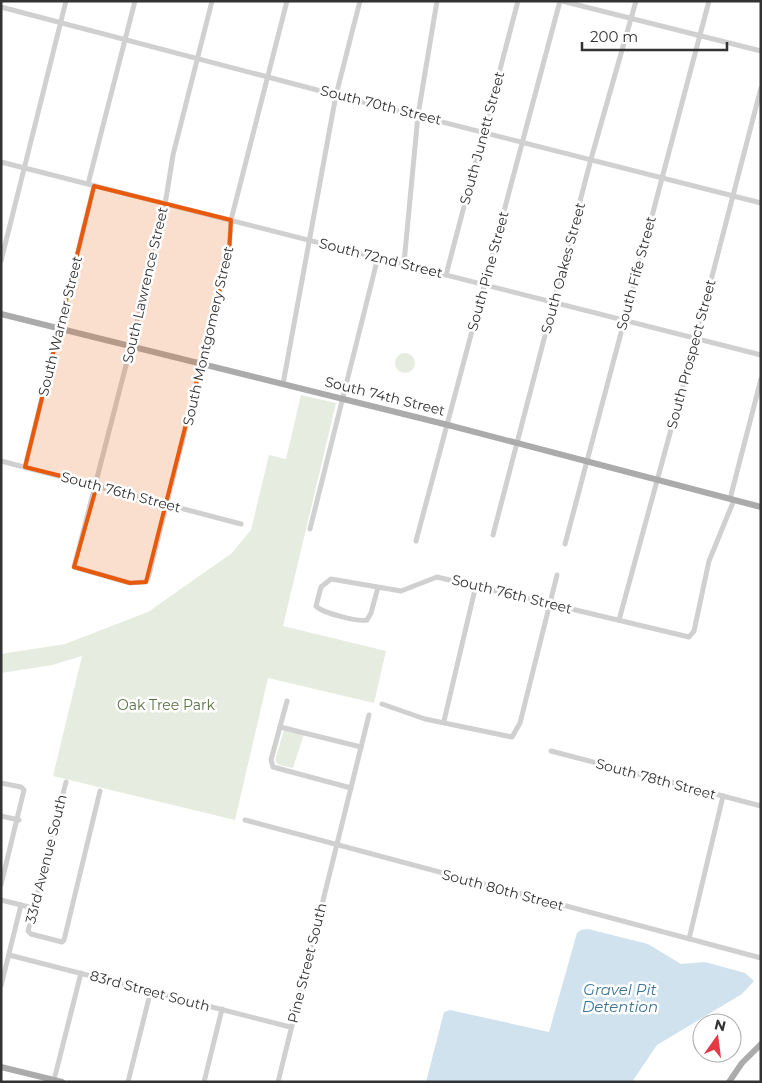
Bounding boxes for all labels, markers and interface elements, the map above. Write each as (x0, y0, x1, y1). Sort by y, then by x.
scale bar (582, 20, 727, 52)
text: 200 m (590, 27, 638, 46)
street label: South Junett Street (456, 69, 509, 207)
street label: South 70th Street (319, 81, 444, 129)
street label: South Oakes Street (537, 200, 589, 336)
street label: South Lawrence Street (118, 205, 172, 365)
street label: South Pine Street (463, 209, 513, 333)
street label: South Fife Street (612, 214, 660, 332)
street label: South 72nd Street (317, 234, 445, 282)
street label: South Montgomery Street (179, 244, 237, 427)
street label: South Warner Street (34, 254, 86, 398)
street label: South Prospect Street (662, 277, 720, 431)
street label: South 74th Street (323, 372, 447, 420)
street label: South 76th Street (59, 467, 183, 517)
street label: South 76th Street (450, 570, 574, 618)
park label: Oak Tree Park (117, 696, 216, 714)
street label: South 78th Street (594, 754, 718, 804)
street label: 33rd Avenue South (21, 792, 71, 926)
street label: South 80th Street (440, 865, 566, 915)
street label: Pine Street South (283, 901, 331, 1025)
street label: 83rd Street South (88, 966, 212, 1016)
water label: Gravel Pit Detention (582, 980, 658, 1016)
north arrow (692, 1013, 742, 1063)
text: N (712, 1015, 728, 1035)

